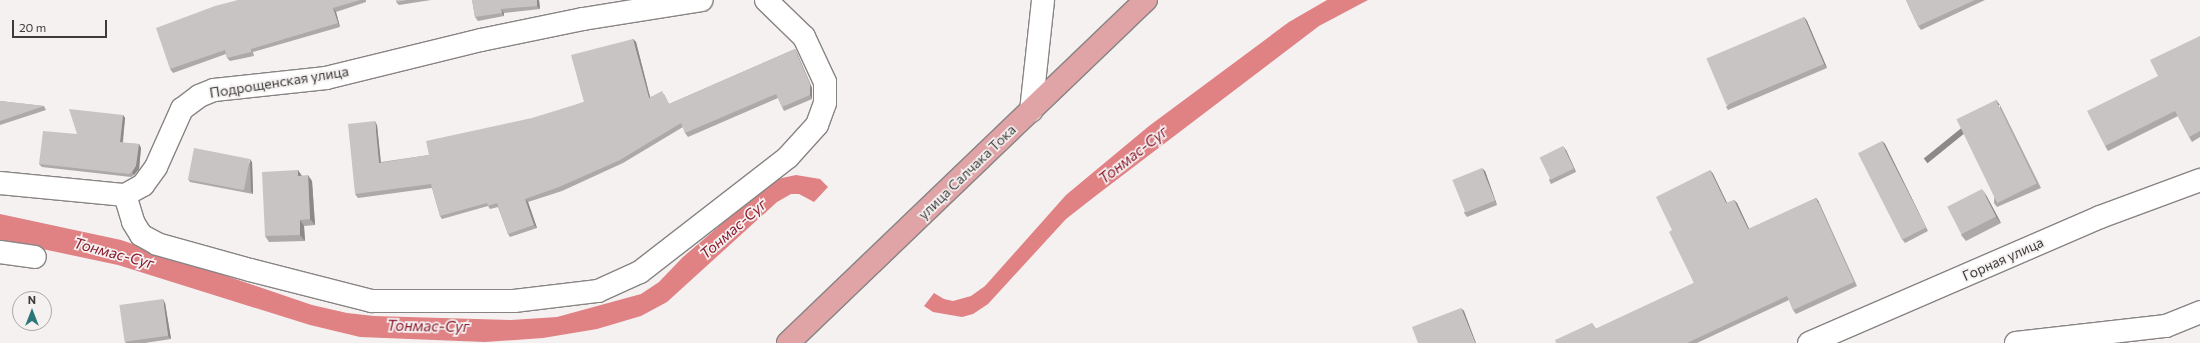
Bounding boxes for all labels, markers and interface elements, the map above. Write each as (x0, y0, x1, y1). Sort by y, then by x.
scale bar (14, 12, 109, 38)
text: 20 m (19, 20, 46, 34)
street label: Подрощенская улица (208, 63, 350, 101)
street label: улица Салчака Тока (915, 121, 1019, 223)
water label: Тонмас-Суг (1095, 123, 1171, 187)
water label: Тонмас-Суг (696, 195, 770, 263)
water label: Тонмас-Суг (72, 234, 156, 272)
street label: Горная улица (1960, 234, 2046, 284)
north arrow (12, 291, 52, 331)
text: N (28, 293, 36, 306)
water label: Тонмас-Суг (387, 316, 469, 336)

